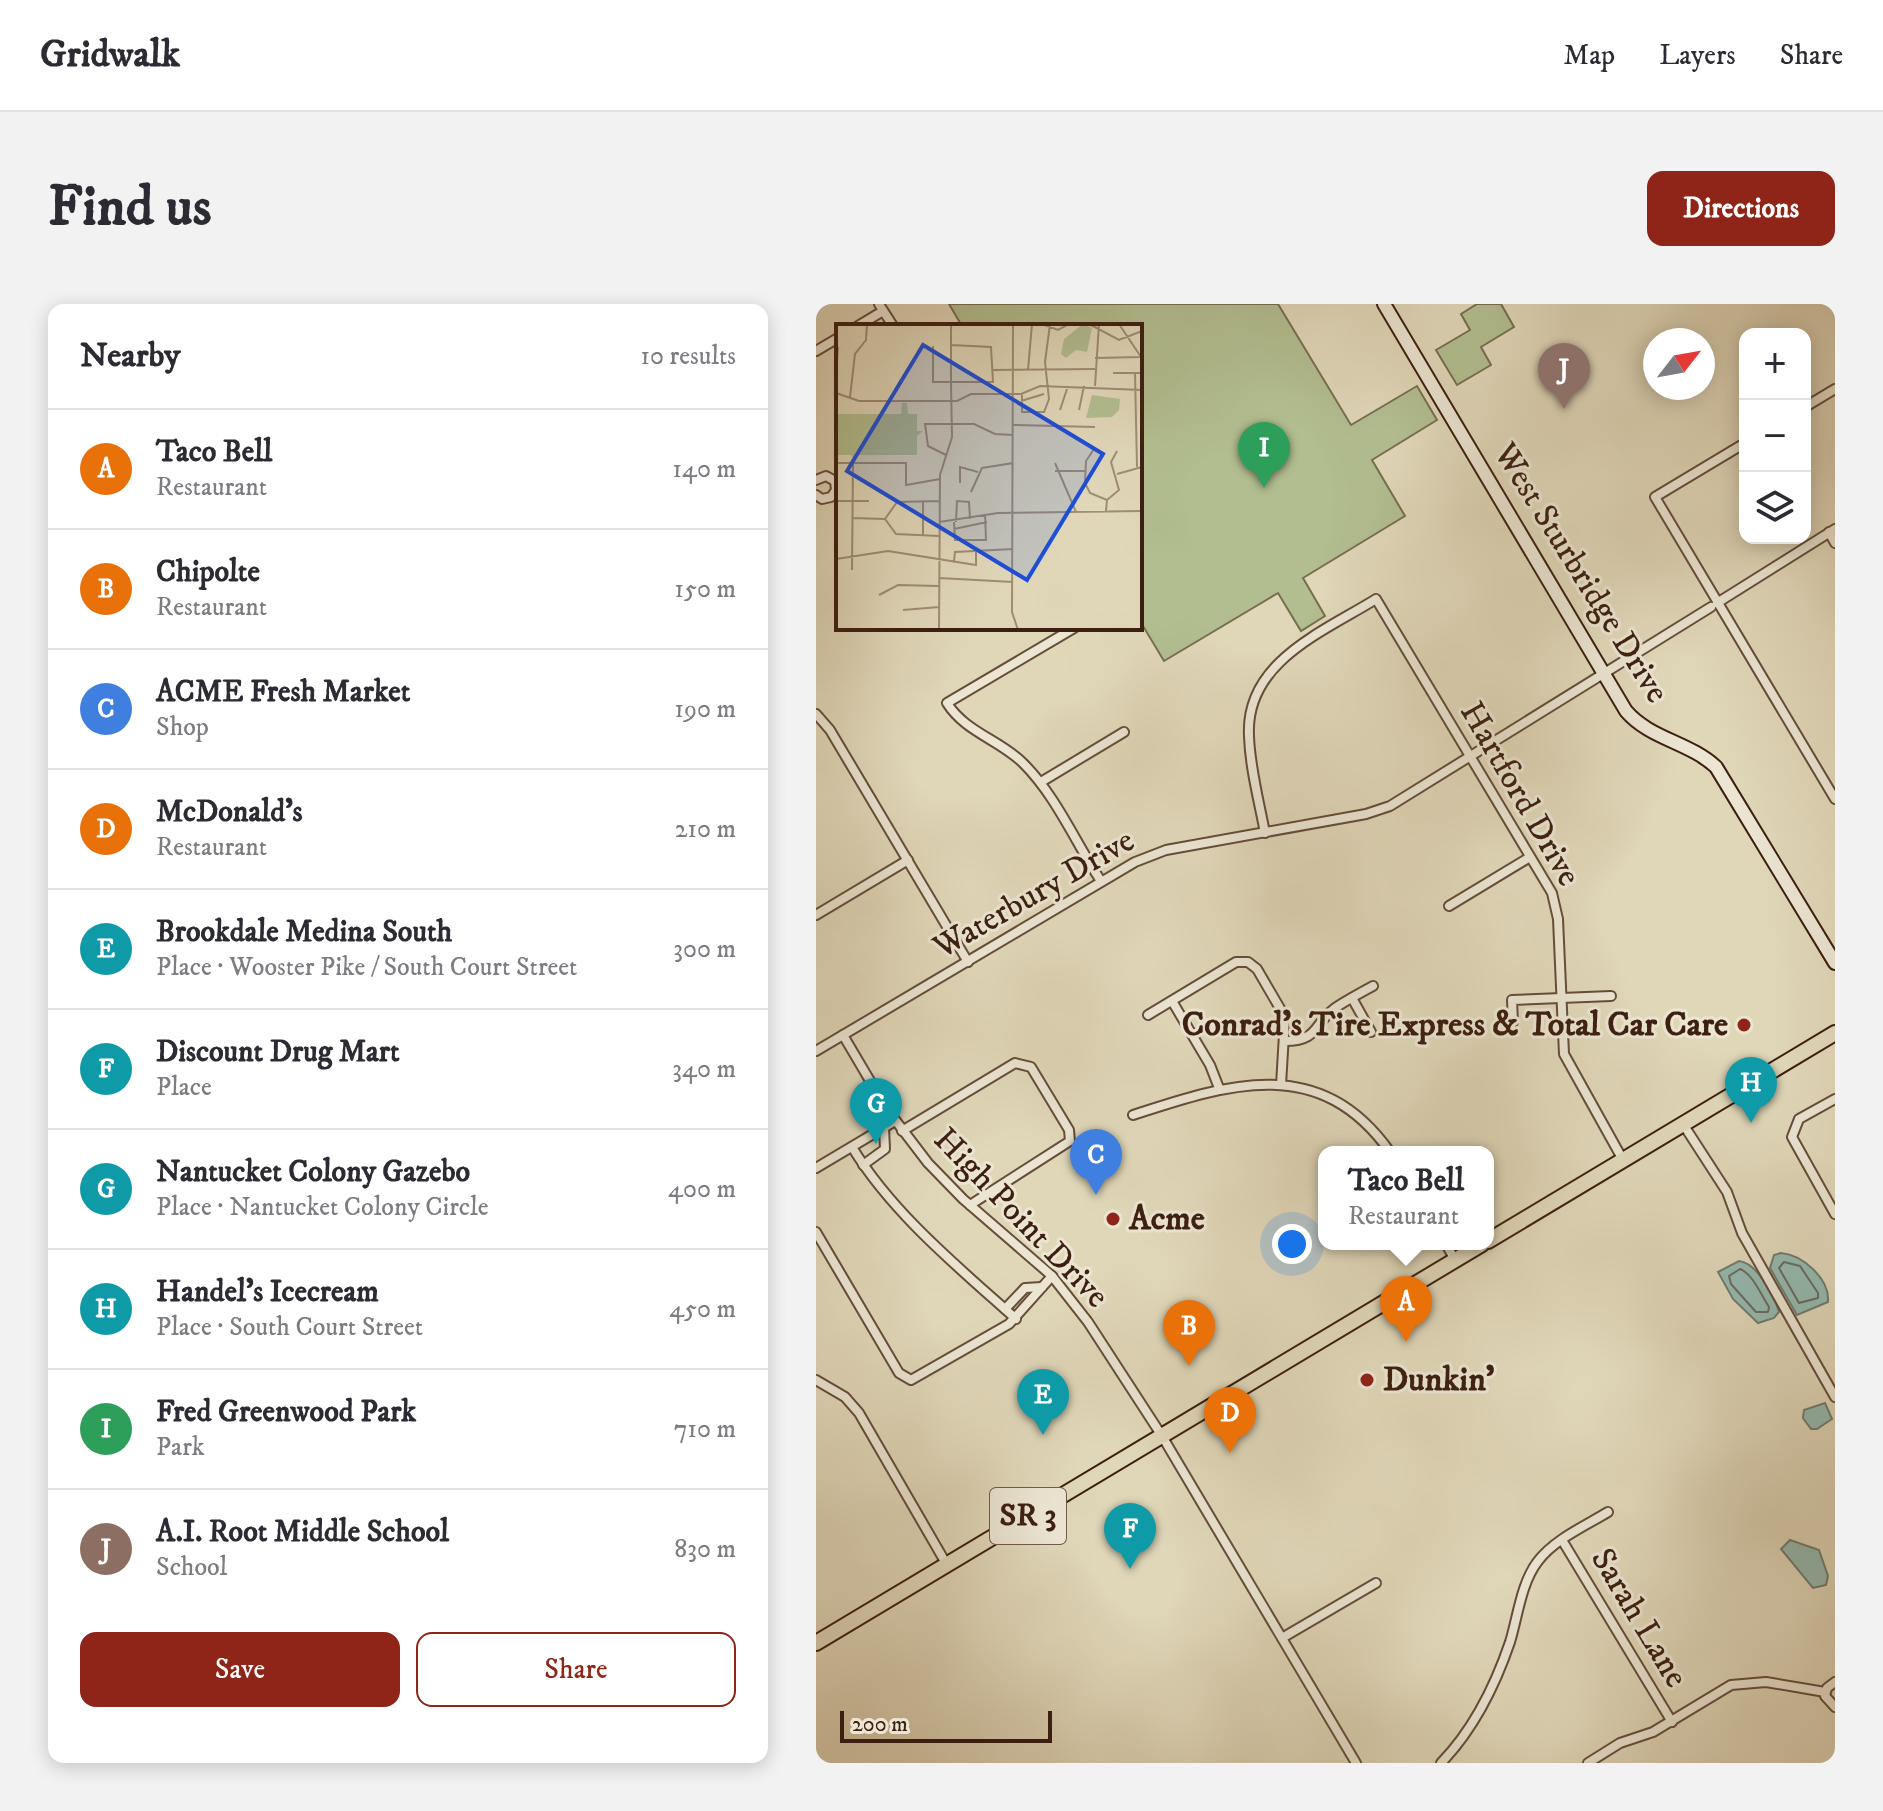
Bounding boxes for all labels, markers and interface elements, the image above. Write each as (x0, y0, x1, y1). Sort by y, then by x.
text: Gridwalk (40, 31, 180, 79)
text: Map (1564, 38, 1615, 73)
text: Layers (1659, 38, 1736, 73)
text: Share (1780, 38, 1843, 73)
button: Directions (1647, 171, 1835, 246)
text: Find us (48, 173, 212, 243)
inset map (836, 324, 1142, 630)
north arrow (1643, 328, 1715, 400)
map controls (1739, 328, 1811, 544)
button: + (1739, 328, 1811, 400)
text: Nearby (80, 335, 181, 377)
text: 10 results (641, 340, 736, 373)
pin: J (1538, 343, 1590, 409)
button: − (1739, 400, 1811, 472)
pin: I (1238, 422, 1290, 488)
text: Taco Bell (156, 434, 272, 471)
street label: West Sturbridge Drive (1484, 434, 1678, 711)
text: A (98, 453, 114, 486)
text: 140 m (672, 453, 736, 486)
text: Restaurant (156, 471, 267, 504)
button: layers (1739, 472, 1811, 544)
text: Chipolte (156, 554, 260, 591)
text: B (98, 573, 114, 606)
text: 150 m (675, 573, 736, 606)
text: Restaurant (156, 591, 267, 624)
text: ACME Fresh Market (156, 674, 410, 711)
text: C (97, 693, 115, 726)
text: 190 m (674, 693, 736, 726)
street label: Hartford Drive (1450, 694, 1590, 894)
text: Shop (156, 711, 209, 744)
text: McDonald's (156, 794, 303, 831)
text: D (96, 813, 116, 846)
text: 210 m (675, 813, 736, 846)
street label: Waterbury Drive (925, 819, 1142, 969)
text: Restaurant (156, 831, 267, 864)
text: Brookdale Medina South (156, 914, 452, 951)
text: E (97, 933, 115, 966)
text: 300 m (673, 933, 736, 966)
text: Place · Wooster Pike / South Court Street (156, 951, 577, 984)
place label: Conrad's Tire Express & Total Car Care (1182, 1004, 1728, 1046)
marker: Conrad's Tire Express & Total Car Care (1735, 1016, 1753, 1034)
text: Discount Drug Mart (156, 1034, 400, 1071)
text: F (98, 1053, 114, 1086)
text: 340 m (672, 1053, 736, 1086)
pin: H (1725, 1057, 1777, 1123)
text: Place (156, 1071, 212, 1104)
pin: G (850, 1078, 902, 1144)
street label: High Point Drive (924, 1119, 1118, 1317)
pin: C (1070, 1129, 1122, 1195)
popup (1318, 1146, 1494, 1250)
text: Nantucket Colony Gazebo (156, 1154, 470, 1191)
text: Taco Bell (1348, 1163, 1464, 1200)
text: G (97, 1173, 115, 1206)
text: 400 m (668, 1173, 736, 1206)
text: Place · Nantucket Colony Circle (156, 1191, 488, 1224)
place label: Acme (1128, 1198, 1205, 1240)
text: Restaurant (1348, 1200, 1459, 1233)
marker: Acme (1104, 1210, 1122, 1228)
your location (1272, 1224, 1312, 1264)
text: Handel's Icecream (156, 1274, 379, 1311)
pin: A (1380, 1276, 1432, 1342)
text: H (95, 1293, 117, 1326)
text: 450 m (669, 1293, 736, 1326)
pin: B (1163, 1300, 1215, 1366)
text: Place · South Court Street (156, 1311, 423, 1344)
place label: Dunkin' (1383, 1359, 1495, 1401)
pin: E (1017, 1369, 1069, 1435)
marker: Dunkin' (1358, 1371, 1376, 1389)
pin: D (1204, 1387, 1256, 1453)
text: Fred Greenwood Park (156, 1394, 416, 1431)
text: I (101, 1413, 111, 1446)
text: 710 m (674, 1413, 736, 1446)
text: Park (156, 1431, 205, 1464)
road number: SR 3 (990, 1488, 1066, 1544)
pin: F (1104, 1503, 1156, 1569)
text: A.I. Root Middle School (156, 1514, 449, 1551)
text: J (101, 1533, 111, 1566)
text: 830 m (674, 1533, 736, 1566)
street label: Sarah Lane (1581, 1541, 1697, 1695)
text: School (156, 1551, 227, 1584)
button: Save (80, 1632, 400, 1707)
button: Share (416, 1632, 736, 1707)
scale bar (840, 1707, 1052, 1743)
text: 200 m (852, 1711, 908, 1738)

